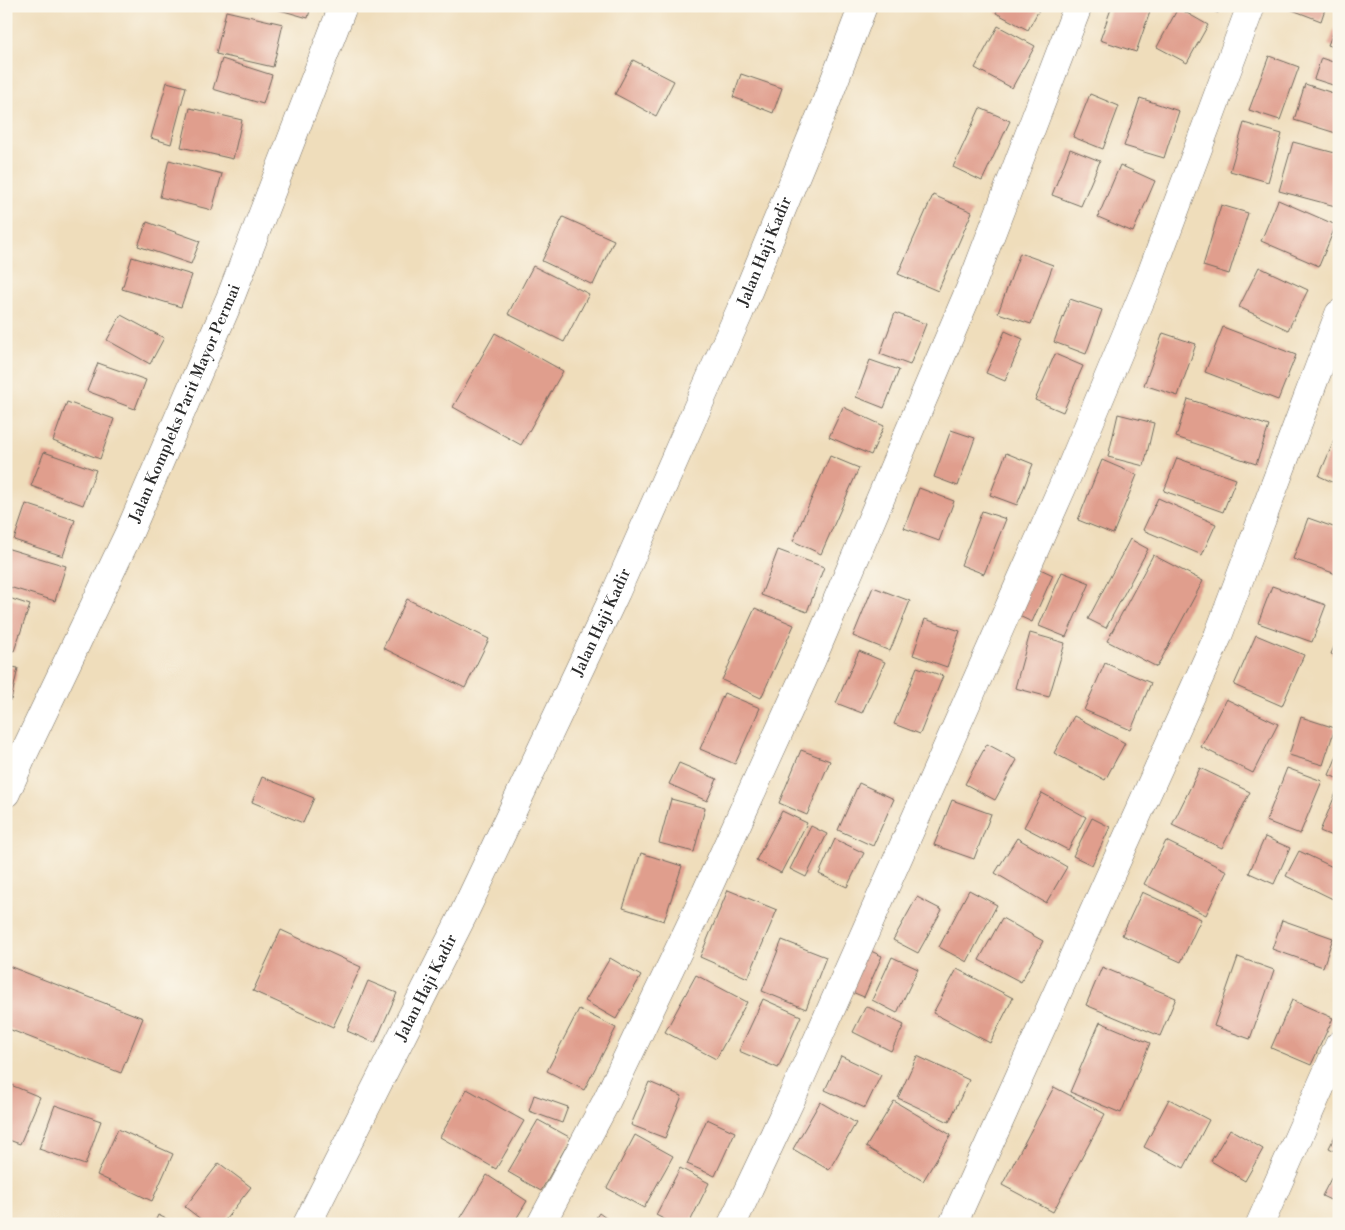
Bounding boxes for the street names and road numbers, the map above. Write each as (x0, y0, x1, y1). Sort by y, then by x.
street label: Jalan Haji Kadir (733, 194, 796, 310)
street label: Jalan Kompleks Parit Mayor Permai (124, 281, 245, 526)
street label: Jalan Haji Kadir (567, 565, 635, 680)
street label: Jalan Haji Kadir (391, 931, 462, 1045)

